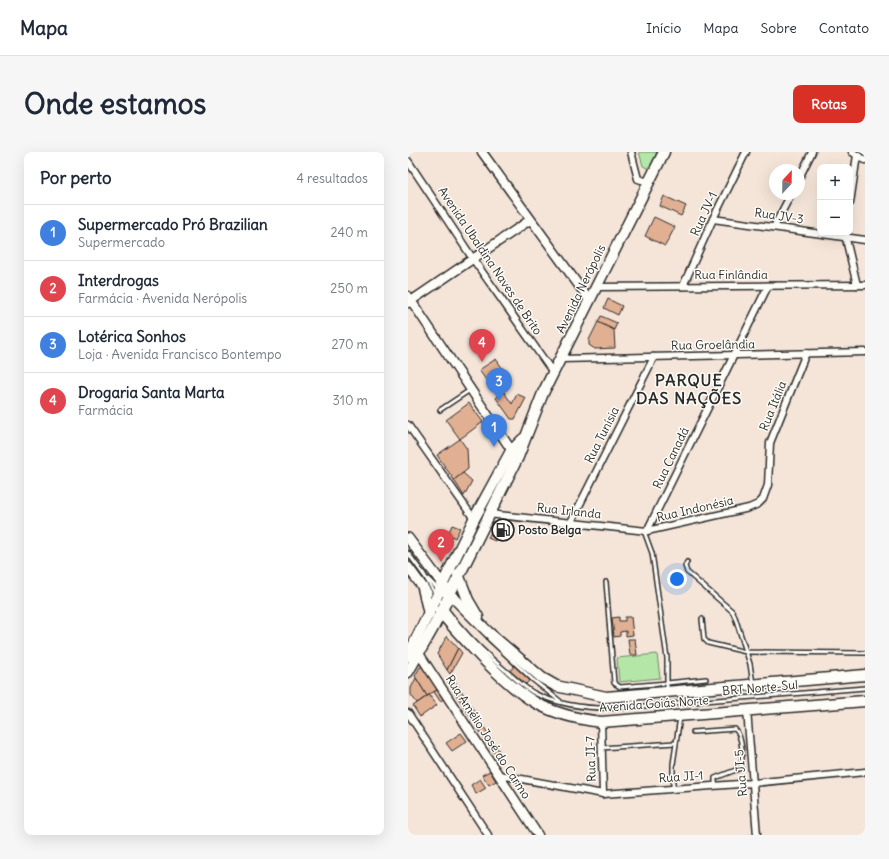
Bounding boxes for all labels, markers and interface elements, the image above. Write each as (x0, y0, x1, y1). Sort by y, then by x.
text: Mapa (20, 16, 68, 40)
text: Início (646, 19, 681, 37)
text: Mapa (703, 19, 739, 37)
text: Sobre (761, 19, 797, 37)
text: Contato (819, 19, 869, 37)
button: Rotas (793, 85, 865, 123)
text: Onde estamos (24, 86, 206, 122)
north arrow (769, 164, 805, 200)
map controls (817, 164, 853, 236)
button: + (817, 164, 853, 200)
text: Por perto (40, 167, 111, 189)
text: 4 resultados (296, 170, 368, 187)
street label: Avenida Ubaldina Naves de Brito (435, 184, 546, 338)
street label: Rua JV-1 (687, 189, 720, 238)
button: − (817, 200, 853, 236)
street label: Rua JV-3 (754, 205, 805, 226)
text: Supermercado Pró Brazilian (78, 215, 268, 234)
text: 1 (50, 224, 56, 241)
text: 240 m (331, 224, 368, 241)
text: Supermercado (78, 234, 165, 251)
street label: Avenida Nerópolis (553, 242, 609, 336)
street label: Rua Finlândia (694, 267, 768, 282)
text: Interdrogas (78, 271, 159, 290)
text: 2 (49, 280, 57, 297)
text: 250 m (330, 280, 368, 297)
text: Farmácia · Avenida Nerópolis (78, 290, 247, 307)
text: Lotérica Sonhos (78, 327, 186, 346)
pin: 4 (469, 329, 495, 362)
text: 3 (49, 336, 57, 353)
text: 270 m (331, 336, 368, 353)
street label: Rua Groelândia (671, 336, 755, 353)
text: Loja · Avenida Francisco Bontempo (78, 346, 282, 363)
pin: 3 (486, 368, 512, 401)
district label: PARQUE DAS NAÇÕES (636, 370, 742, 409)
street label: Rua Itália (756, 379, 789, 433)
text: Drogaria Santa Marta (78, 383, 225, 402)
text: 4 (49, 392, 57, 409)
text: 310 m (333, 392, 368, 409)
text: Farmácia (78, 402, 133, 419)
street label: Rua Tunísia (581, 404, 622, 465)
pin: 1 (481, 414, 507, 447)
street label: Rua Canadá (649, 424, 692, 491)
street label: Rua Indonésia (655, 492, 735, 525)
street label: Rua Irlanda (536, 500, 602, 521)
fuel station icon: Posto Belga (490, 517, 516, 543)
place label: Posto Belga (518, 522, 582, 538)
pin: 2 (428, 529, 454, 562)
your location (667, 569, 687, 589)
street label: Rua Amélio José do Carmo (443, 672, 534, 802)
street label: BRT Norte-Sul (722, 677, 798, 698)
street label: Avenida Goiás Norte (599, 692, 709, 715)
street label: Rua JI-7 (582, 736, 599, 782)
street label: Rua JI-5 (731, 749, 750, 797)
street label: Rua JI-1 (658, 767, 704, 786)

